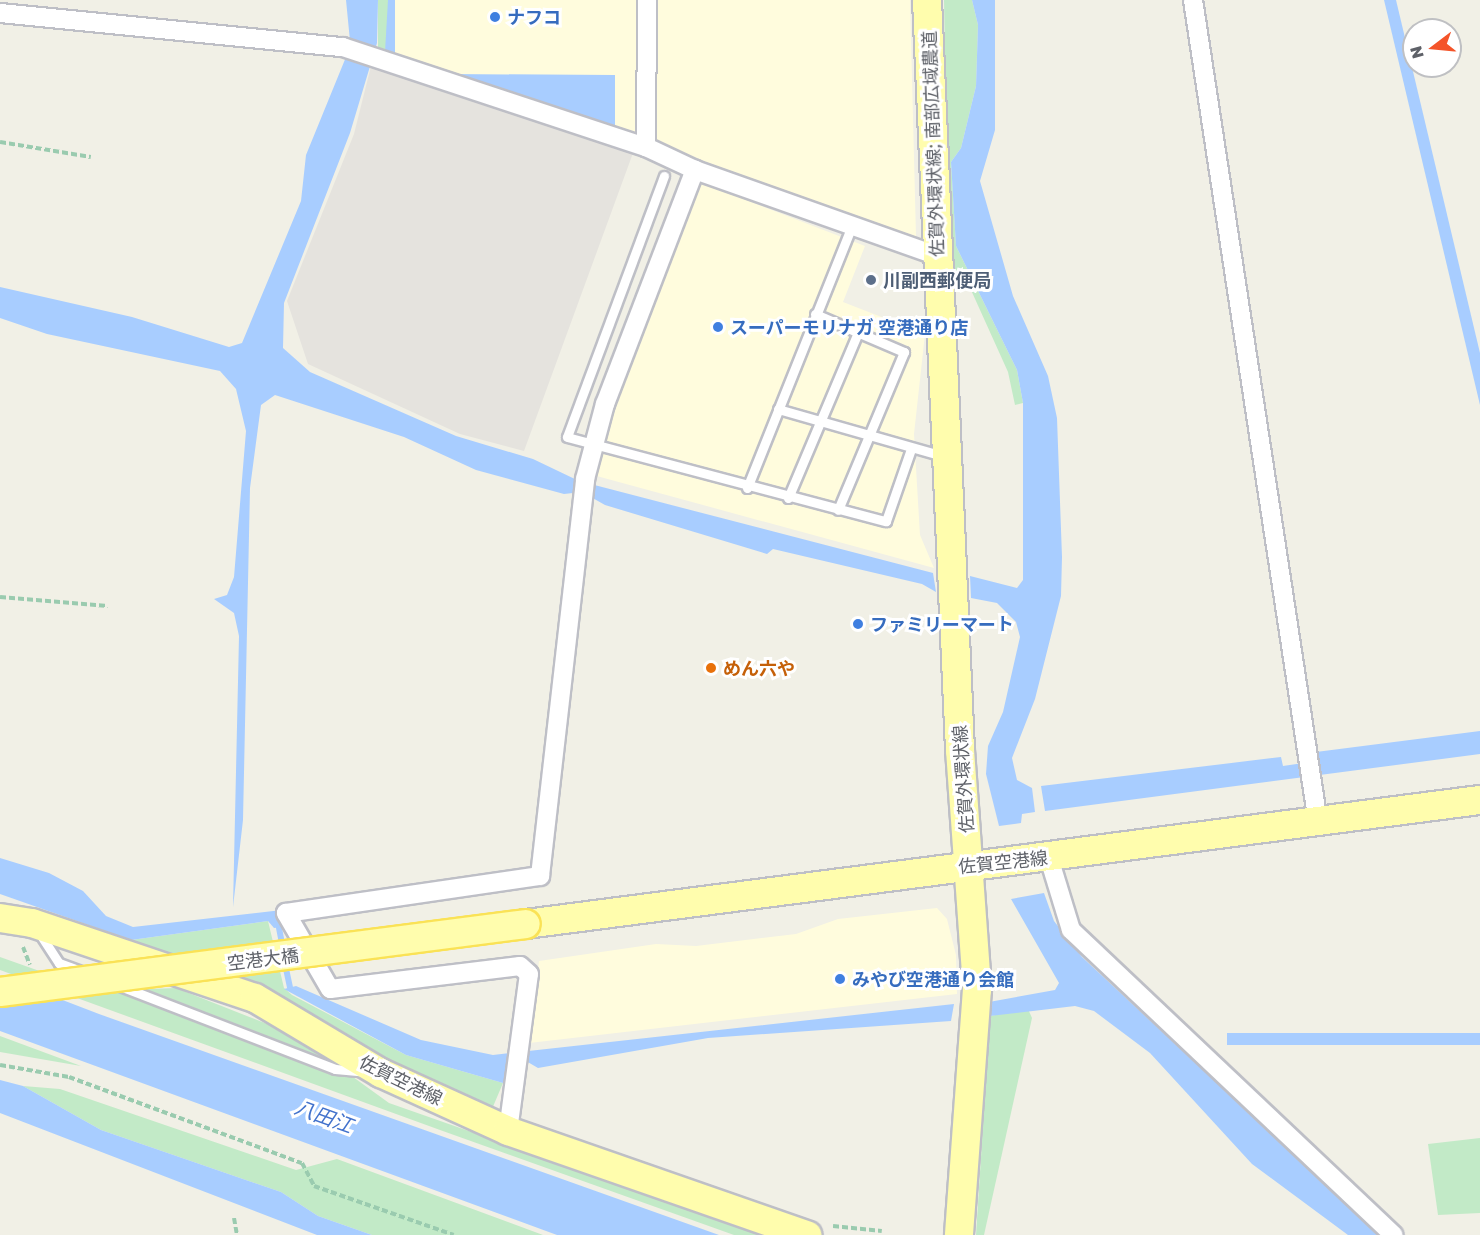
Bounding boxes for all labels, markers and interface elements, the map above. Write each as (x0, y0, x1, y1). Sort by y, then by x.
place label: ナフコ (507, 6, 561, 28)
marker: ナフコ (488, 10, 502, 24)
north arrow (1402, 18, 1462, 78)
street label: 佐賀外環状線; 南部広域農道 (918, 31, 948, 257)
text: N (1405, 44, 1428, 61)
place label: 川副西郵便局 (883, 269, 991, 291)
marker: 川副西郵便局 (864, 273, 878, 287)
place label: スーパーモリナガ 空港通り店 (730, 316, 968, 338)
marker: スーパーモリナガ 空港通り店 (711, 320, 725, 334)
place label: ファミリーマート (870, 613, 1014, 635)
marker: ファミリーマート (851, 617, 865, 631)
place label: めん六や (723, 657, 795, 679)
marker: めん六や (704, 661, 718, 675)
street label: 佐賀外環状線 (948, 724, 978, 834)
street label: 佐賀空港線 (957, 847, 1049, 877)
street label: 空港大橋 (226, 944, 300, 974)
place label: みやび空港通り会館 (852, 968, 1014, 990)
marker: みやび空港通り会館 (833, 972, 847, 986)
street label: 佐賀空港線 (356, 1051, 446, 1109)
water label: 八田江 (292, 1094, 356, 1138)

